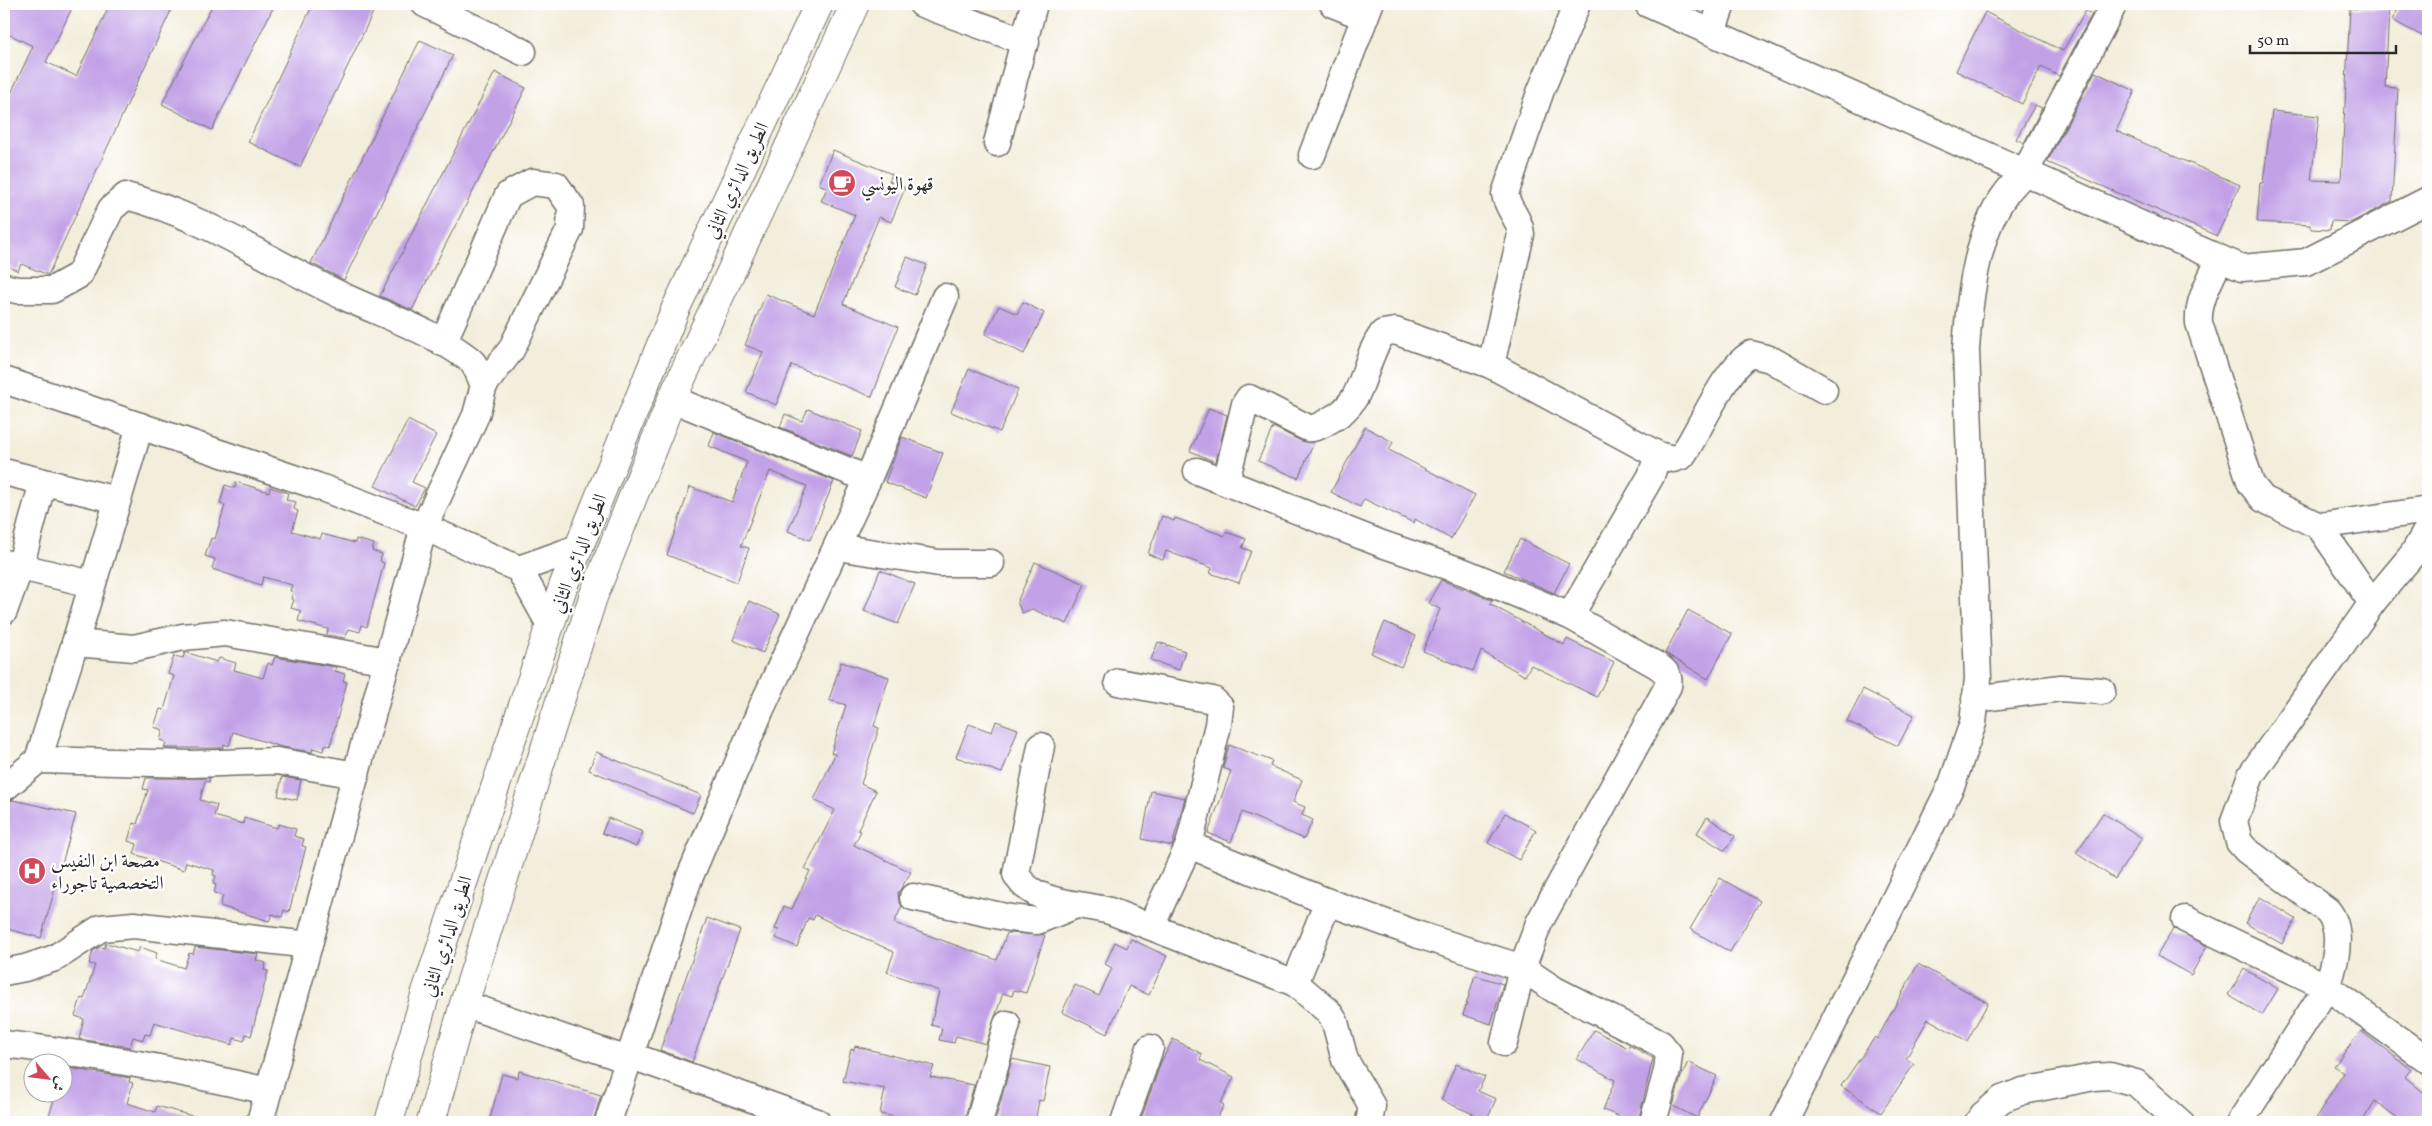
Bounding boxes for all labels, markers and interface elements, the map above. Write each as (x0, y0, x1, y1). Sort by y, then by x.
scale bar (2250, 22, 2396, 54)
text: 50 m (2257, 31, 2289, 52)
street label: الطريق الدائري الثاني (699, 118, 777, 244)
cafe icon: قهوة اليونسي (827, 168, 857, 198)
place label: قهوة اليونسي (861, 172, 934, 201)
street label: الطريق الدائري الثاني (545, 490, 615, 617)
place label: مصحة ابن النفيس التخصصية تاجوراء (51, 849, 164, 897)
hospital icon: مصحة ابن النفيس التخصصية تاجوراء (17, 856, 47, 886)
street label: الطريق الدائري الثاني (416, 873, 481, 1001)
north arrow (22, 1054, 72, 1104)
text: ش (46, 1073, 70, 1094)

